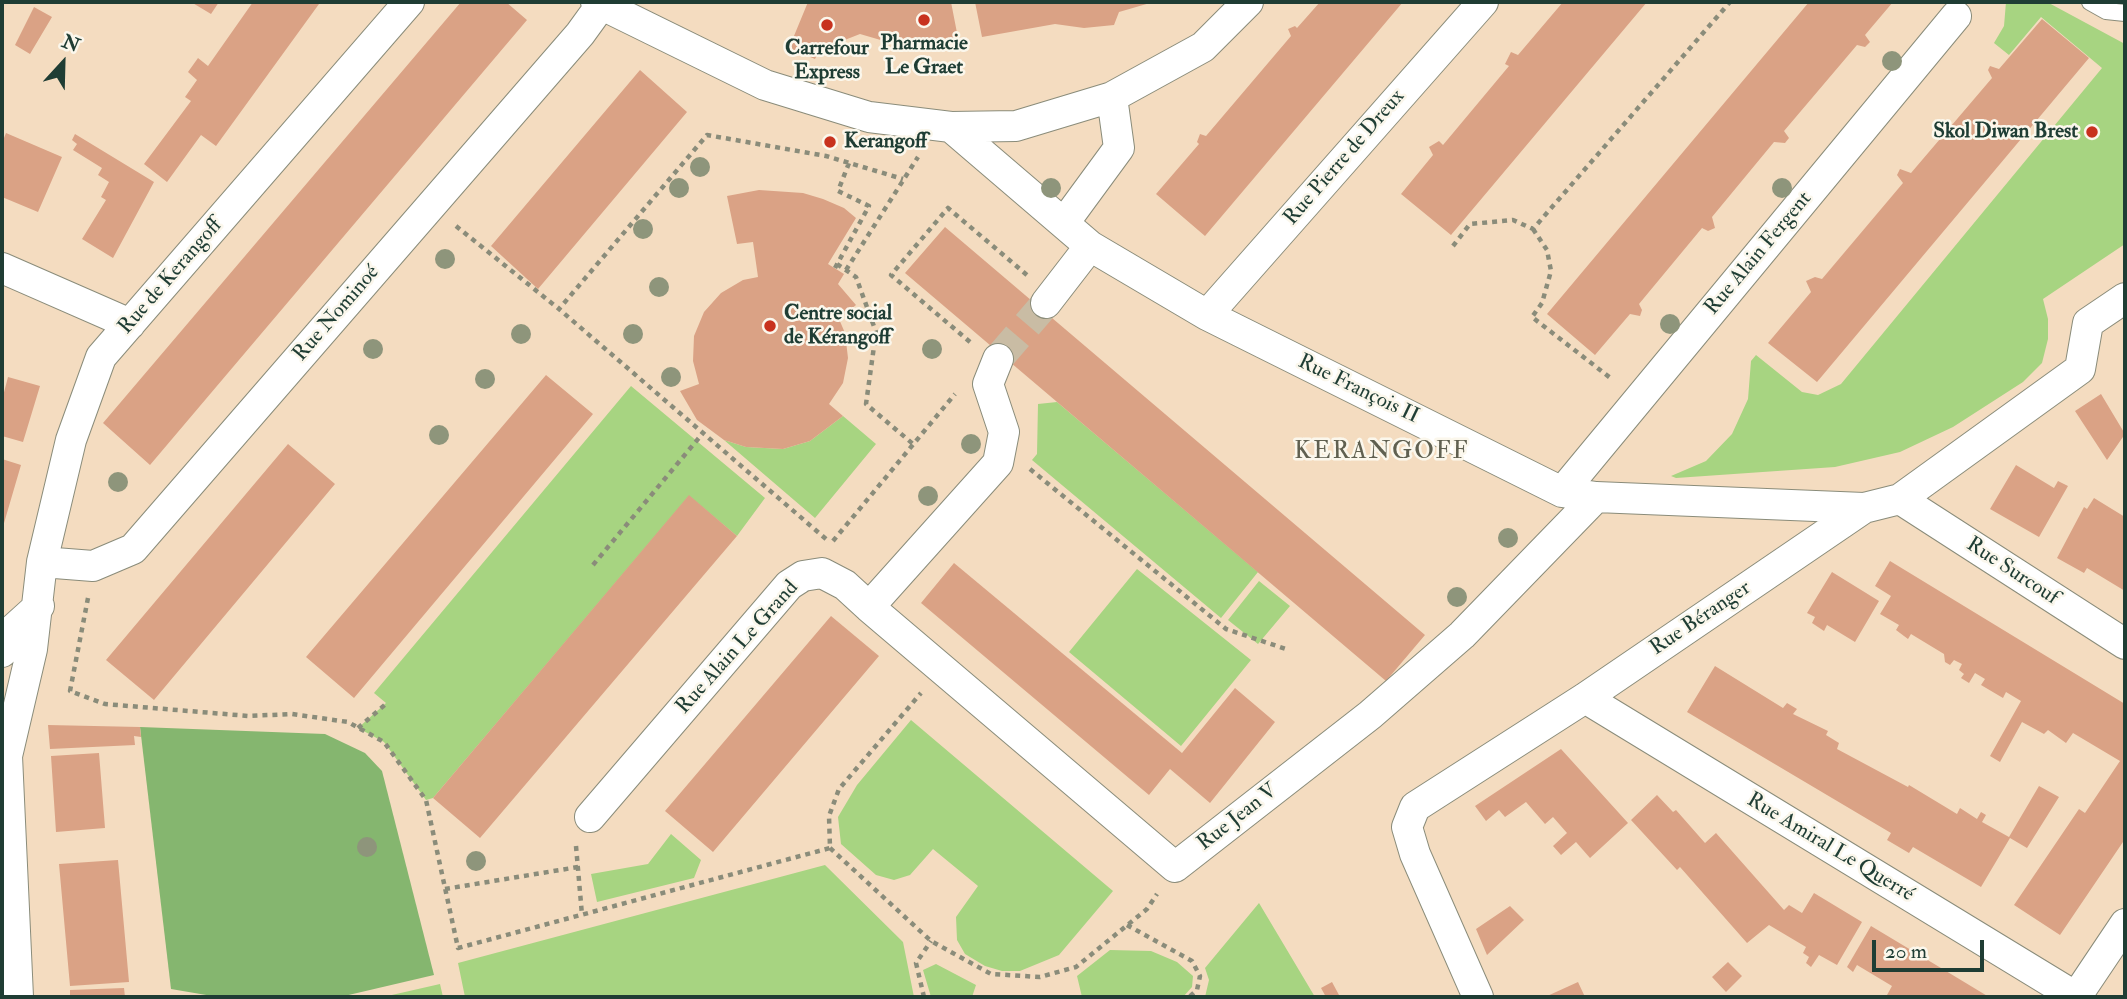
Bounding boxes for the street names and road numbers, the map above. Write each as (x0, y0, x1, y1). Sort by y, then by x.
street label: Rue Pierre de Dreux (1279, 85, 1411, 231)
street label: Rue Alain Fergent (1700, 187, 1818, 321)
street label: Rue de Kerangoff (114, 214, 228, 340)
street label: Rue Nominoé (289, 261, 385, 367)
street label: Rue François II (1293, 350, 1423, 430)
street label: Rue Surcouf (1961, 533, 2063, 611)
street label: Rue Alain Le Grand (672, 576, 804, 720)
street label: Rue Béranger (1646, 576, 1756, 662)
street label: Rue Jean V (1193, 779, 1283, 857)
street label: Rue Amiral Le Querré (1742, 788, 1918, 908)

